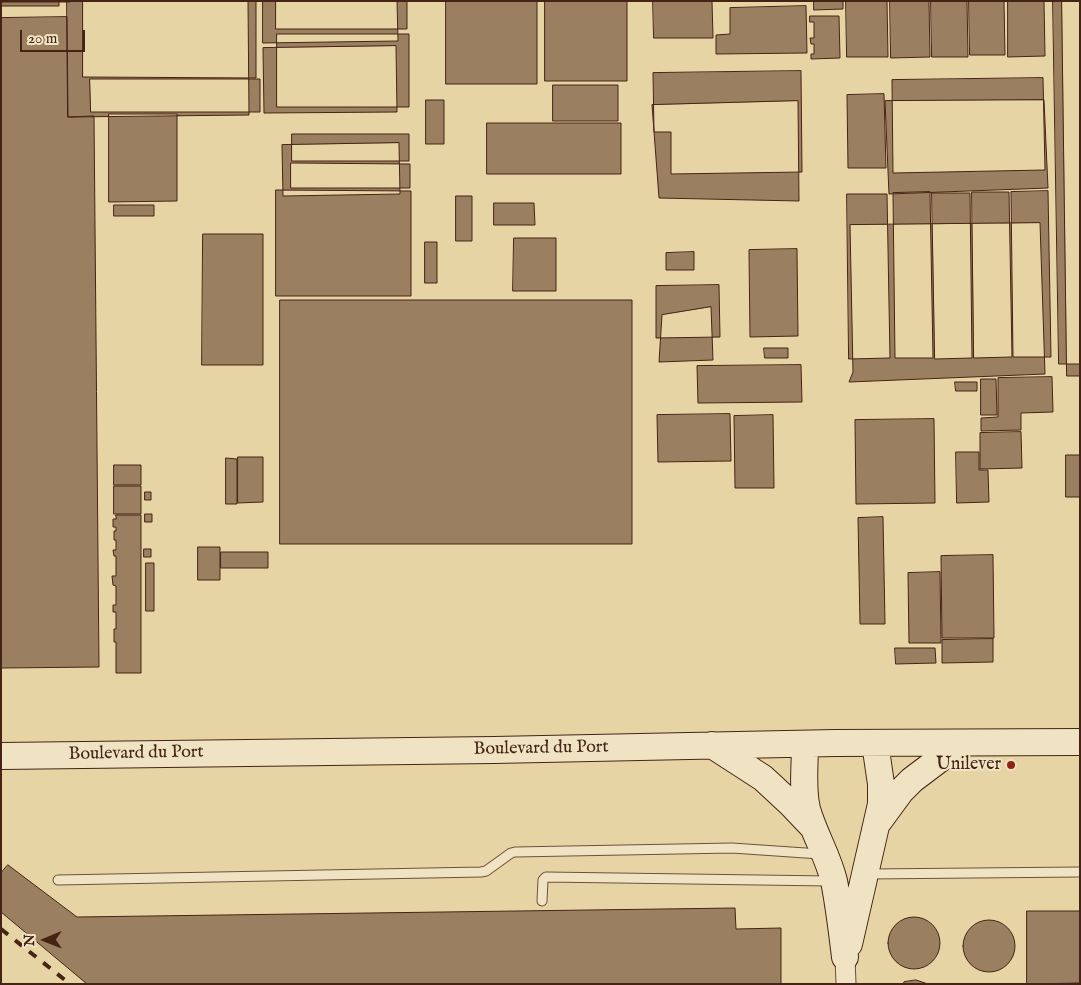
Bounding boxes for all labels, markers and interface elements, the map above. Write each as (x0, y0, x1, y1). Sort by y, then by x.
scale bar (22, 20, 88, 52)
text: 20 m (28, 29, 57, 48)
street label: Boulevard du Port (473, 737, 609, 761)
street label: Boulevard du Port (68, 742, 204, 766)
place label: Unilever (936, 754, 1001, 776)
marker: Unilever (1005, 759, 1017, 771)
north arrow (20, 915, 70, 965)
text: N (21, 934, 39, 946)

